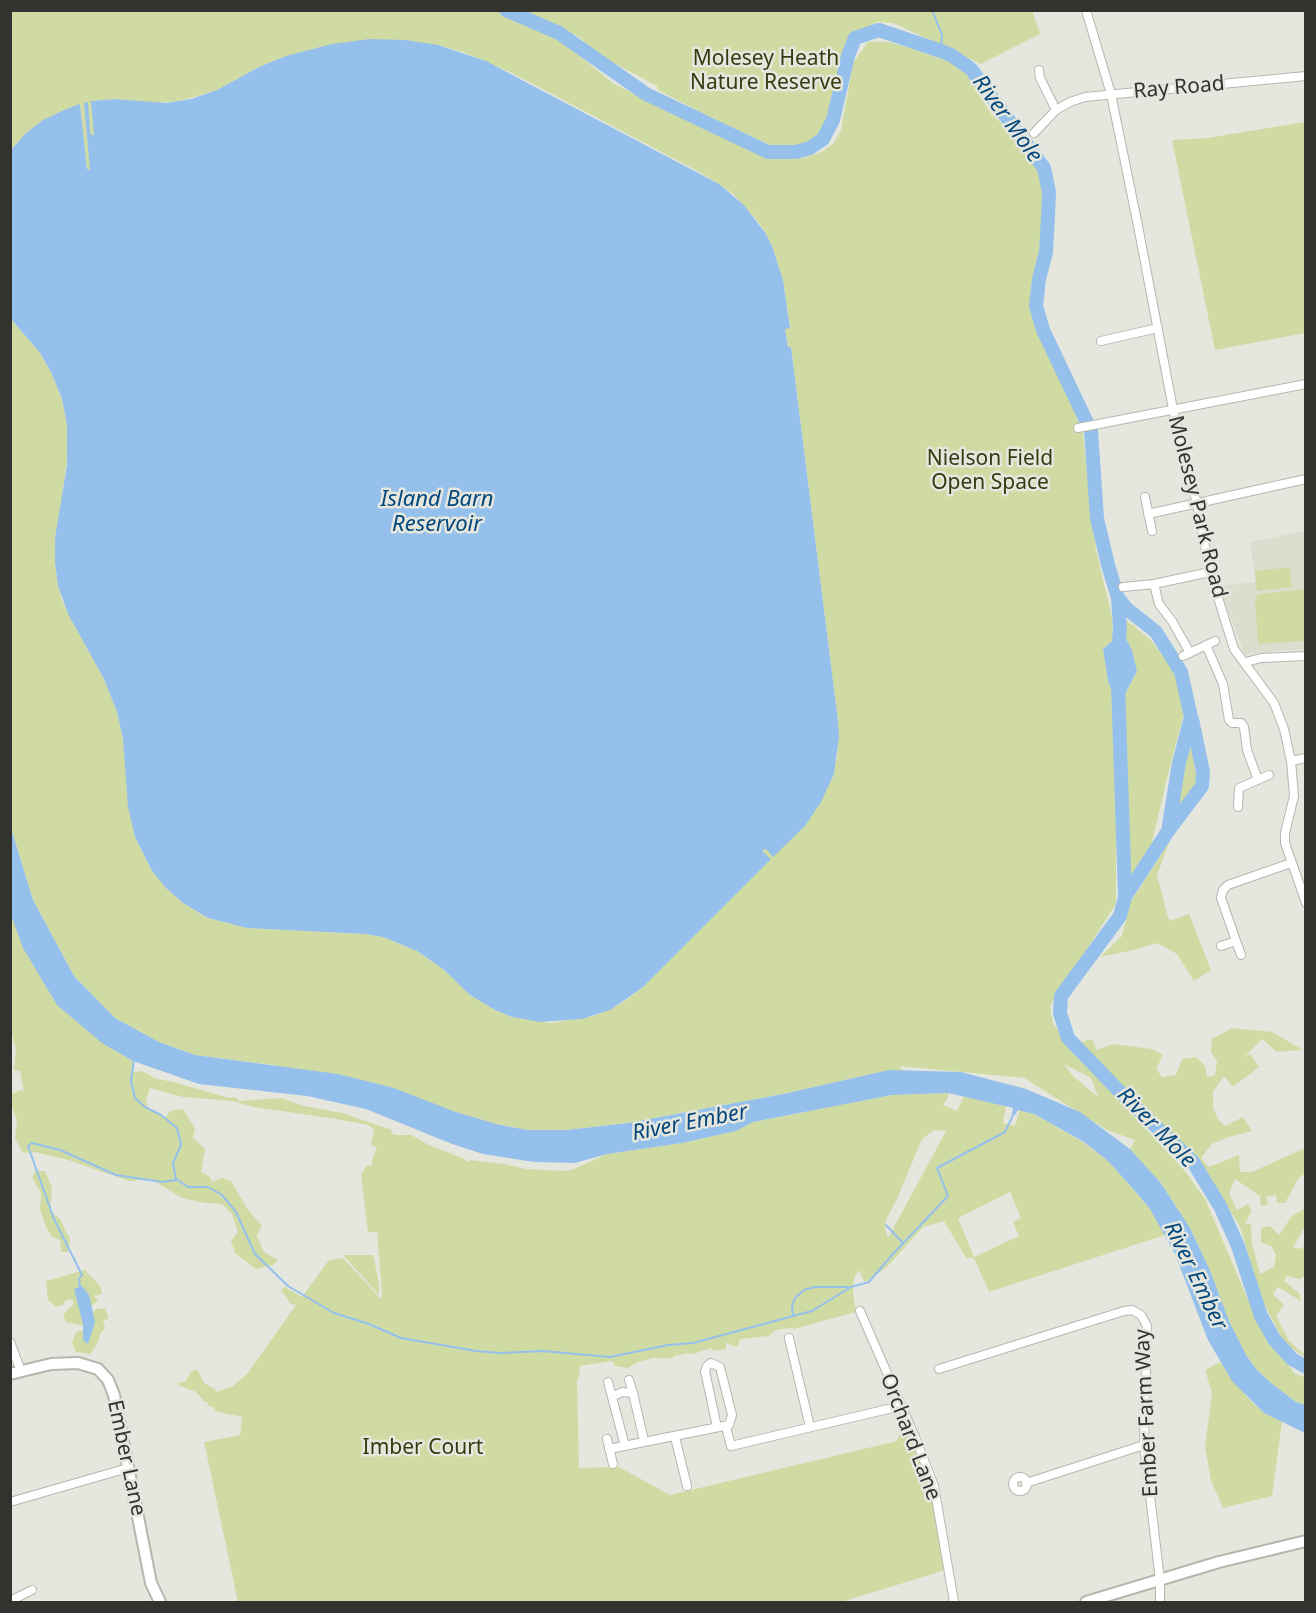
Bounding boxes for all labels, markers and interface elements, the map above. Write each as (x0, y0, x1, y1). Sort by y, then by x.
park label: Molesey Heath Nature Reserve (690, 46, 842, 96)
water label: River Mole (966, 70, 1048, 168)
street label: Ray Road (1132, 71, 1226, 105)
street label: Molesey Park Road (1162, 413, 1232, 601)
park label: Nielson Field Open Space (927, 446, 1053, 496)
water label: Island Barn Reservoir (380, 487, 494, 538)
water label: River Mole (1111, 1082, 1201, 1174)
water label: River Ember (630, 1099, 750, 1147)
water label: River Ember (1157, 1218, 1233, 1334)
street label: Ember Farm Way (1130, 1328, 1164, 1498)
street label: Orchard Lane (874, 1370, 946, 1504)
street label: Ember Lane (101, 1398, 151, 1518)
park label: Imber Court (363, 1435, 483, 1461)

